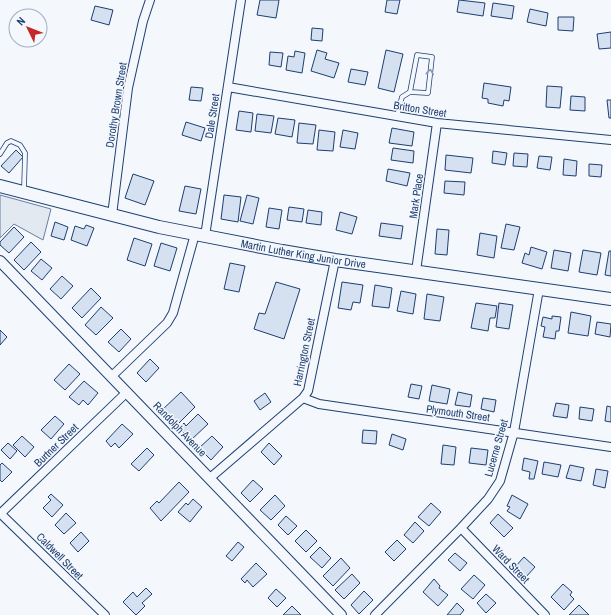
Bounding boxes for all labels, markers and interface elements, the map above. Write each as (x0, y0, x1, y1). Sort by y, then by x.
north arrow (8, 8, 48, 48)
text: N (13, 14, 28, 28)
street label: Dorothy Brown Street (102, 61, 130, 149)
one-way arrow (425, 69, 434, 75)
street label: Dale Street (202, 92, 223, 139)
street label: Britton Street (393, 98, 448, 120)
street label: Mark Place (406, 173, 426, 219)
street label: Martin Luther King Junior Drive (240, 236, 367, 271)
street label: Harrington Street (290, 316, 318, 387)
street label: Randolph Avenue (150, 399, 210, 459)
street label: Plymouth Street (425, 402, 491, 424)
street label: Lucerne Street (481, 417, 511, 478)
street label: Burtner Street (31, 420, 81, 470)
street label: Caldwell Street (34, 530, 87, 583)
street label: Ward Street (489, 542, 533, 586)

